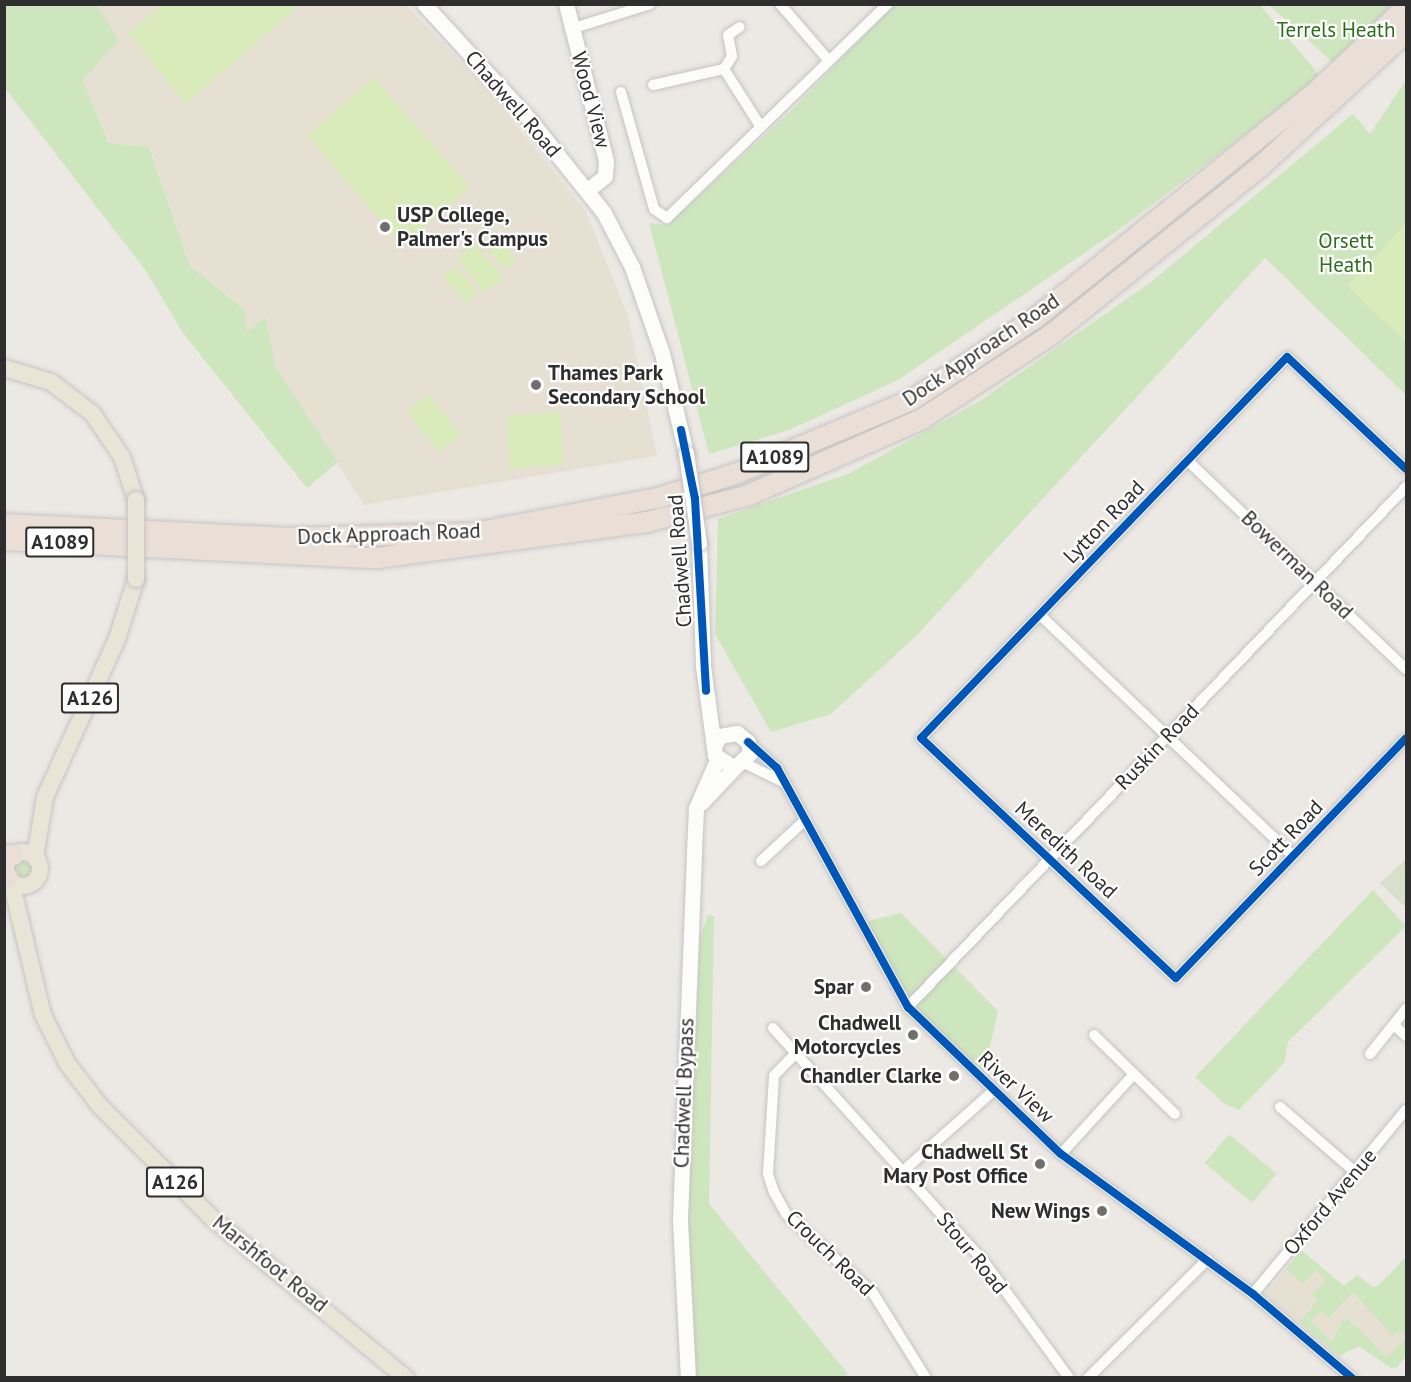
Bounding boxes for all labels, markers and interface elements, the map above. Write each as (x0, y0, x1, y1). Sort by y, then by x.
park label: Terrels Heath (1277, 17, 1395, 43)
street label: Chadwell Road (460, 45, 566, 163)
street label: Wood View (566, 49, 616, 151)
place label: USP College, Palmer's Campus (397, 202, 548, 252)
marker: USP College, Palmer's Campus (378, 220, 392, 234)
park label: Orsett Heath (1318, 228, 1374, 278)
street label: Dock Approach Road (897, 288, 1065, 412)
place label: Thames Park Secondary School (548, 360, 706, 410)
marker: Thames Park Secondary School (529, 378, 543, 392)
road number: A1089 (739, 440, 811, 474)
street label: Lytton Road (1058, 475, 1150, 569)
street label: Chadwell Road (663, 494, 697, 628)
street label: Bowerman Road (1236, 505, 1358, 625)
street label: Dock Approach Road (296, 518, 482, 550)
road number: A1089 (24, 525, 96, 559)
road number: A126 (60, 681, 120, 715)
street label: Ruskin Road (1110, 699, 1204, 795)
street label: Scott Road (1244, 795, 1328, 881)
street label: Meredith Road (1010, 796, 1122, 904)
place label: Spar (814, 974, 854, 1000)
marker: Spar (859, 980, 873, 994)
place label: Chadwell Motorcycles (794, 1010, 901, 1060)
street label: Chadwell Bypass (669, 1017, 699, 1169)
marker: Chadwell Motorcycles (906, 1028, 920, 1042)
street label: River View (973, 1045, 1059, 1129)
place label: Chandler Clarke (800, 1063, 942, 1089)
marker: Chandler Clarke (947, 1069, 961, 1083)
place label: Chadwell St Mary Post Office (882, 1139, 1028, 1189)
street label: Oxford Avenue (1278, 1143, 1382, 1261)
marker: Chadwell St Mary Post Office (1033, 1157, 1047, 1171)
road number: A126 (145, 1165, 205, 1199)
place label: New Wings (990, 1198, 1090, 1224)
marker: New Wings (1095, 1204, 1109, 1218)
street label: Crouch Road (781, 1205, 879, 1301)
street label: Stour Road (931, 1207, 1013, 1299)
street label: Marshfoot Road (207, 1210, 333, 1318)

